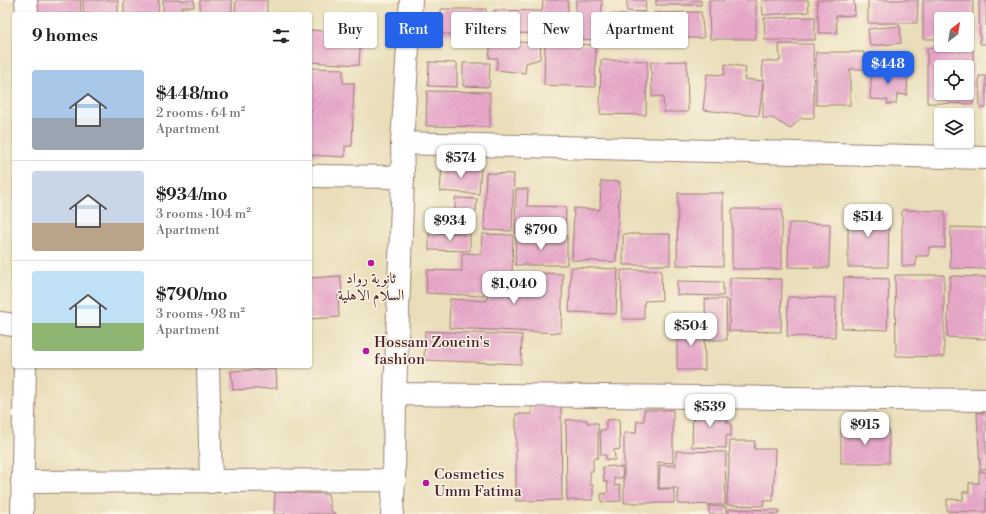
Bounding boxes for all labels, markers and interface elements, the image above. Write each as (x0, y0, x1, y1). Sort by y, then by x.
chip: Buy (324, 12, 377, 48)
chip: Rent (385, 12, 443, 48)
chip: Filters (451, 12, 520, 48)
chip: New (528, 12, 583, 48)
chip: Apartment (591, 12, 688, 48)
north arrow (934, 12, 974, 52)
map controls (934, 12, 974, 148)
text: 9 homes (32, 25, 98, 47)
icon: filters (270, 25, 292, 47)
pin: $448 (864, 51, 912, 85)
text: $448 (871, 56, 905, 72)
button: locate (934, 60, 974, 100)
text: $448/mo (156, 83, 229, 105)
icon: home (64, 86, 112, 134)
text: 2 rooms · 64 m² (156, 105, 245, 121)
button: layers (934, 108, 974, 148)
text: Apartment (156, 121, 220, 137)
pin: $574 (437, 145, 485, 179)
text: $574 (446, 150, 476, 166)
text: $934/mo (156, 184, 227, 206)
icon: home (64, 187, 112, 235)
pin: $514 (844, 204, 892, 238)
text: 3 rooms · 104 m² (156, 206, 251, 222)
pin: $934 (426, 208, 474, 242)
text: $514 (853, 209, 883, 225)
text: $934 (434, 213, 466, 229)
pin: $790 (517, 217, 565, 251)
text: Apartment (156, 222, 220, 238)
text: $790 (525, 222, 557, 238)
marker: ثانوية رواد السلام الاهلية (366, 258, 376, 268)
place label: ثانوية رواد السلام الاهلية (338, 269, 404, 308)
pin: $1,040 (481, 271, 547, 305)
text: $1,040 (491, 276, 537, 292)
text: $790/mo (156, 284, 228, 306)
icon: home (64, 287, 112, 335)
text: 3 rooms · 98 m² (156, 306, 245, 322)
pin: $504 (667, 313, 715, 347)
text: $504 (674, 318, 708, 334)
text: Apartment (156, 322, 220, 338)
place label: Hossam Zouein's fashion (374, 333, 490, 369)
marker: Hossam Zouein's fashion (361, 346, 371, 356)
pin: $539 (686, 394, 734, 428)
text: $539 (694, 399, 726, 415)
pin: $915 (841, 412, 889, 446)
text: $915 (850, 417, 880, 433)
place label: Cosmetics Umm Fatima (434, 465, 522, 501)
marker: Cosmetics Umm Fatima (421, 478, 431, 488)

